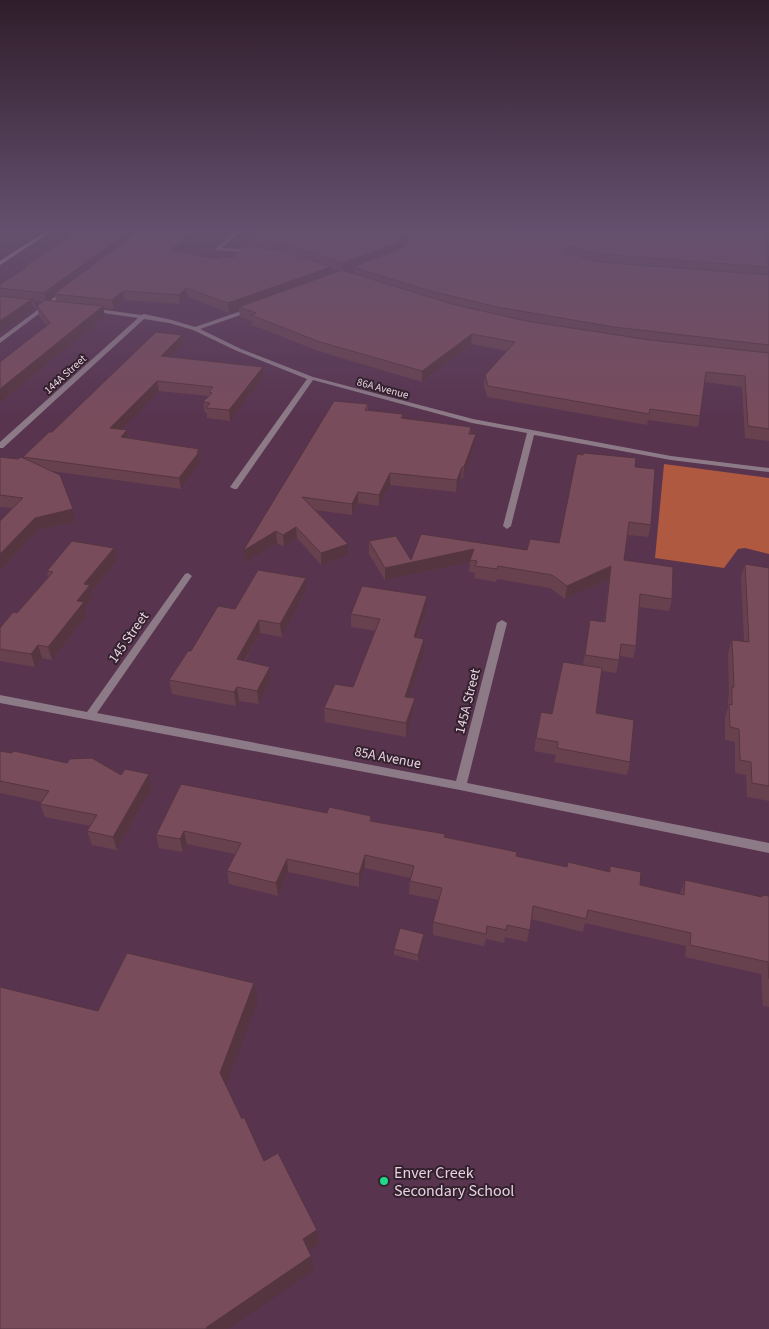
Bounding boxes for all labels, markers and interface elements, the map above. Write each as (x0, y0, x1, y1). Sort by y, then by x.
street label: 144A Street (41, 351, 90, 397)
street label: 86A Avenue (355, 374, 411, 403)
street label: 145 Street (104, 608, 154, 667)
street label: 145A Street (450, 666, 486, 736)
street label: 85A Avenue (353, 742, 423, 774)
place label: Enver Creek Secondary School (394, 1162, 514, 1202)
marker: Enver Creek Secondary School (378, 1175, 390, 1187)

